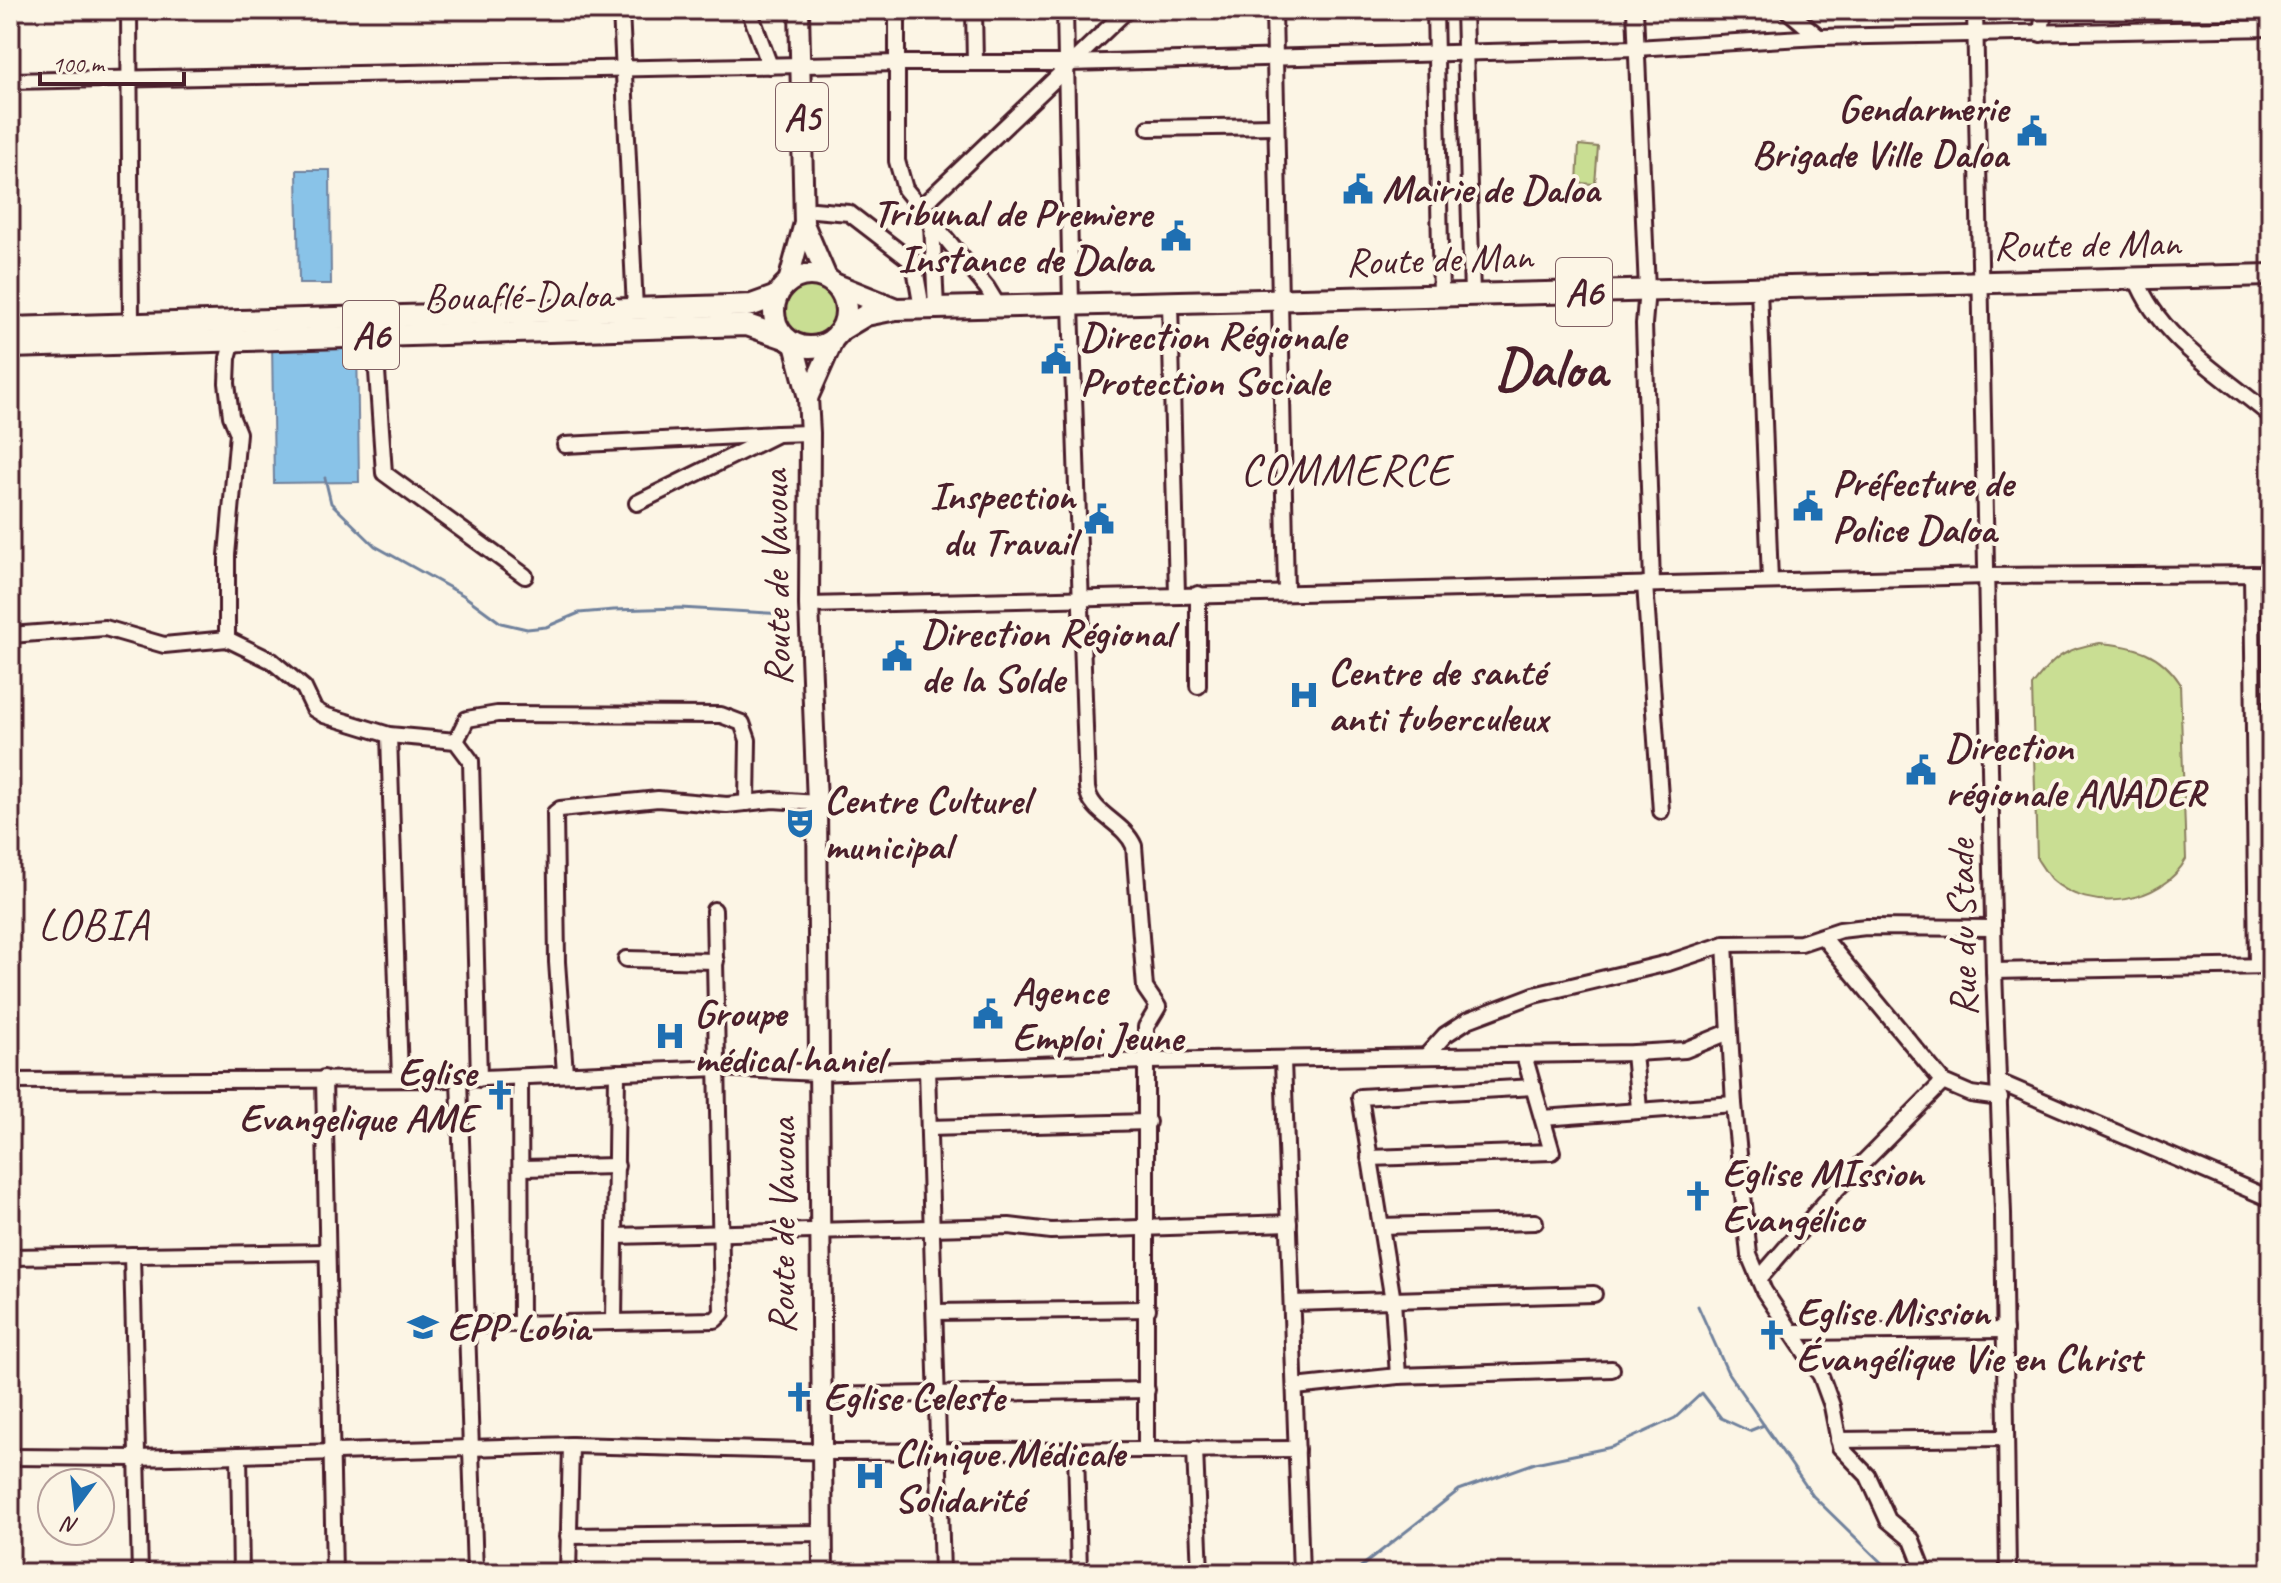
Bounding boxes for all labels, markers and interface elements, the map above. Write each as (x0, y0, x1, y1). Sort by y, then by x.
scale bar (40, 36, 184, 86)
text: 100 m (52, 49, 106, 79)
road number: A5 (776, 83, 828, 151)
place label: Gendarmerie Brigade Ville Daloa (1752, 83, 2011, 179)
public building icon: Gendarmerie Brigade Ville Daloa (2015, 114, 2049, 148)
place label: Mairie de Daloa (1382, 164, 1602, 214)
public building icon: Mairie de Daloa (1341, 172, 1375, 206)
place label: Tribunal de Premiere Instance de Daloa (873, 188, 1155, 284)
street label: Route de Man (1993, 217, 2183, 271)
public building icon: Tribunal de Premiere Instance de Daloa (1159, 219, 1193, 253)
street label: Route de Man (1345, 231, 1535, 287)
road number: A6 (1556, 258, 1612, 326)
street label: Bouaflé-Daloa (423, 269, 616, 323)
road number: A6 (343, 301, 399, 369)
place label: Direction Régionale Protection Sociale (1080, 311, 1349, 407)
district label: Daloa (1495, 333, 1611, 404)
public building icon: Direction Régionale Protection Sociale (1039, 342, 1073, 376)
district label: COMMERCE (1240, 442, 1455, 497)
place label: Préfecture de Police Daloa (1832, 458, 2016, 554)
street label: Route de Vavoua (749, 467, 803, 687)
place label: Inspection du Travail (930, 471, 1083, 567)
public building icon: Préfecture de Police Daloa (1791, 489, 1825, 523)
public building icon: Inspection du Travail (1082, 502, 1116, 536)
place label: Direction Régional de la Solde (921, 608, 1180, 704)
public building icon: Direction Régional de la Solde (880, 639, 914, 673)
place label: Centre de santé anti tuberculeux (1328, 647, 1551, 743)
hospital icon: Centre de santé anti tuberculeux (1287, 678, 1321, 712)
place label: Direction régionale ANADER (1945, 722, 2209, 818)
public building icon: Direction régionale ANADER (1904, 753, 1938, 787)
place label: Centre Culturel municipal (824, 775, 1037, 871)
theatre icon: Centre Culturel municipal (783, 806, 817, 840)
street label: Rue du Stade (1935, 836, 1989, 1017)
district label: LOBIA (38, 897, 150, 952)
place label: Agence Emploi Jeune (1012, 966, 1185, 1062)
place label: Groupe médical haniel (694, 988, 891, 1084)
public building icon: Agence Emploi Jeune (971, 997, 1005, 1031)
hospital icon: Groupe médical haniel (653, 1019, 687, 1053)
place label: Eglise Evangelique AME (239, 1047, 483, 1143)
church icon: Eglise Evangelique AME (483, 1078, 517, 1112)
street label: Route de Vavoua (757, 1115, 807, 1334)
place label: Eglise MIssion Evangélico (1722, 1148, 1926, 1244)
church icon: Eglise MIssion Evangélico (1681, 1179, 1715, 1213)
place label: Eglise Mission Évangélique Vie en Christ (1796, 1287, 2146, 1383)
place label: EPP Lobia (447, 1302, 593, 1352)
school or university icon: EPP Lobia (406, 1310, 440, 1344)
church icon: Eglise Mission Évangélique Vie en Christ (1755, 1318, 1789, 1352)
place label: Eglise Celeste (823, 1372, 1007, 1422)
church icon: Eglise Celeste (782, 1380, 816, 1414)
place label: Clinique Médicale Solidarité (894, 1428, 1127, 1524)
hospital icon: Clinique Médicale Solidarité (853, 1459, 887, 1493)
north arrow (36, 1467, 116, 1547)
text: N (58, 1509, 81, 1541)

